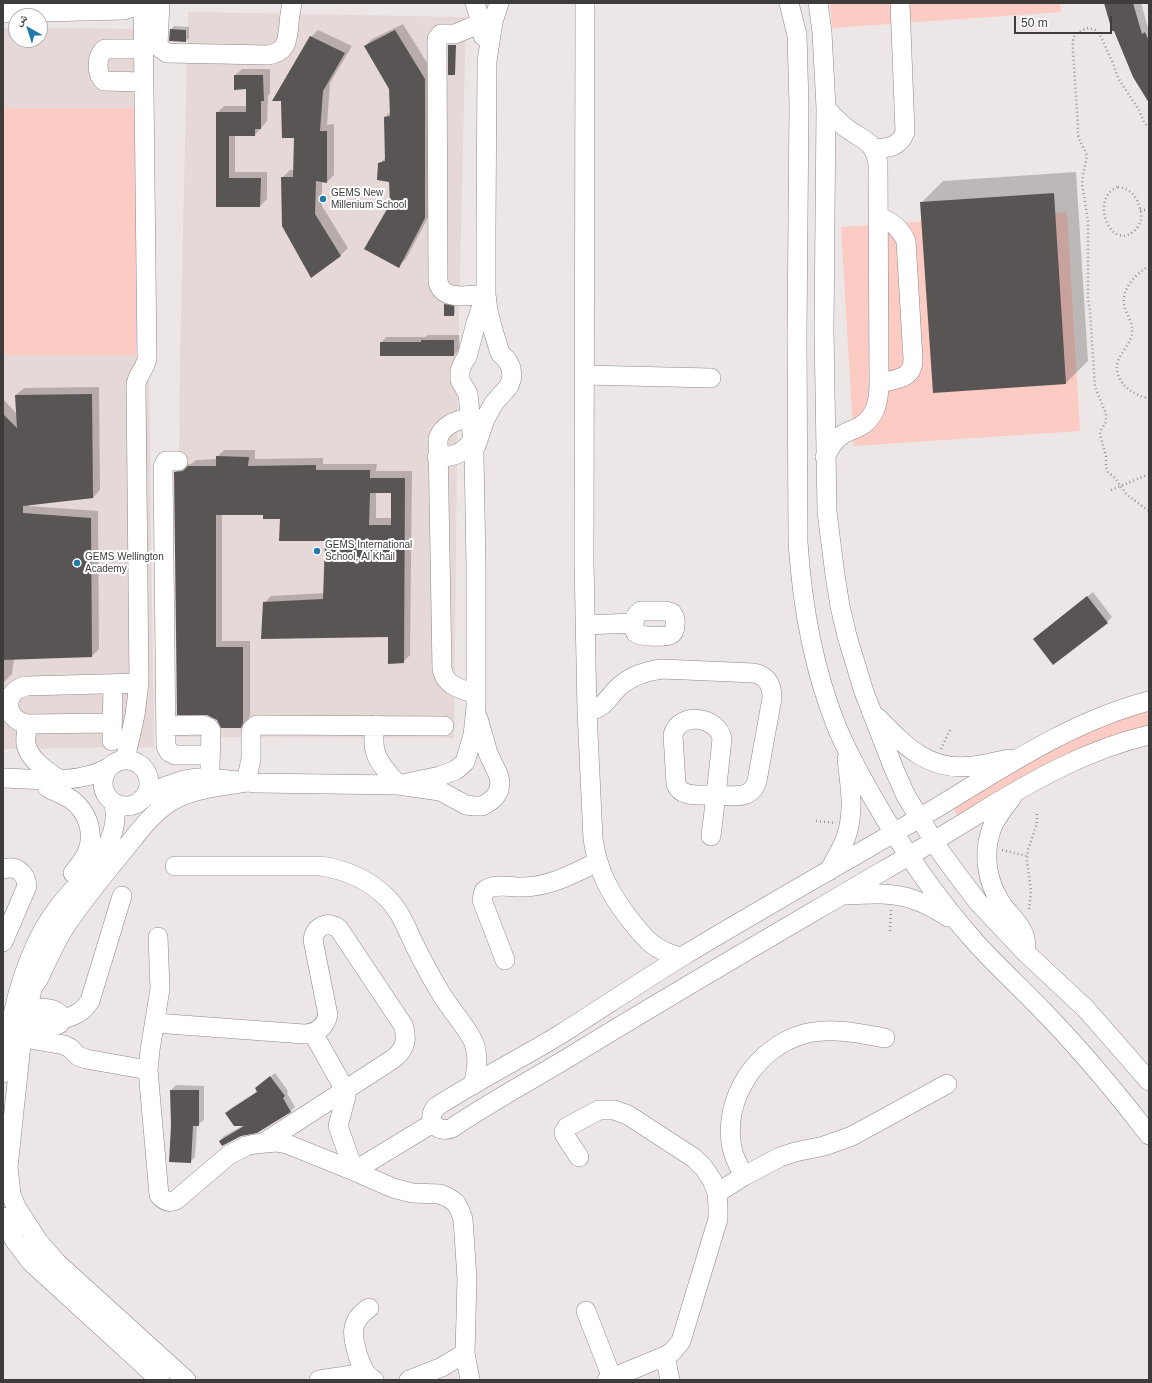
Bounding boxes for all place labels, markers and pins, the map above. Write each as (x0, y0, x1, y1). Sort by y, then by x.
place label: GEMS New Millenium School (331, 187, 407, 210)
marker: GEMS New Millenium School (318, 194, 328, 204)
place label: GEMS International School, Al Khail (325, 539, 412, 562)
marker: GEMS International School, Al Khail (312, 546, 322, 556)
place label: GEMS Wellington Academy (85, 551, 164, 574)
marker: GEMS Wellington Academy (72, 558, 82, 568)

